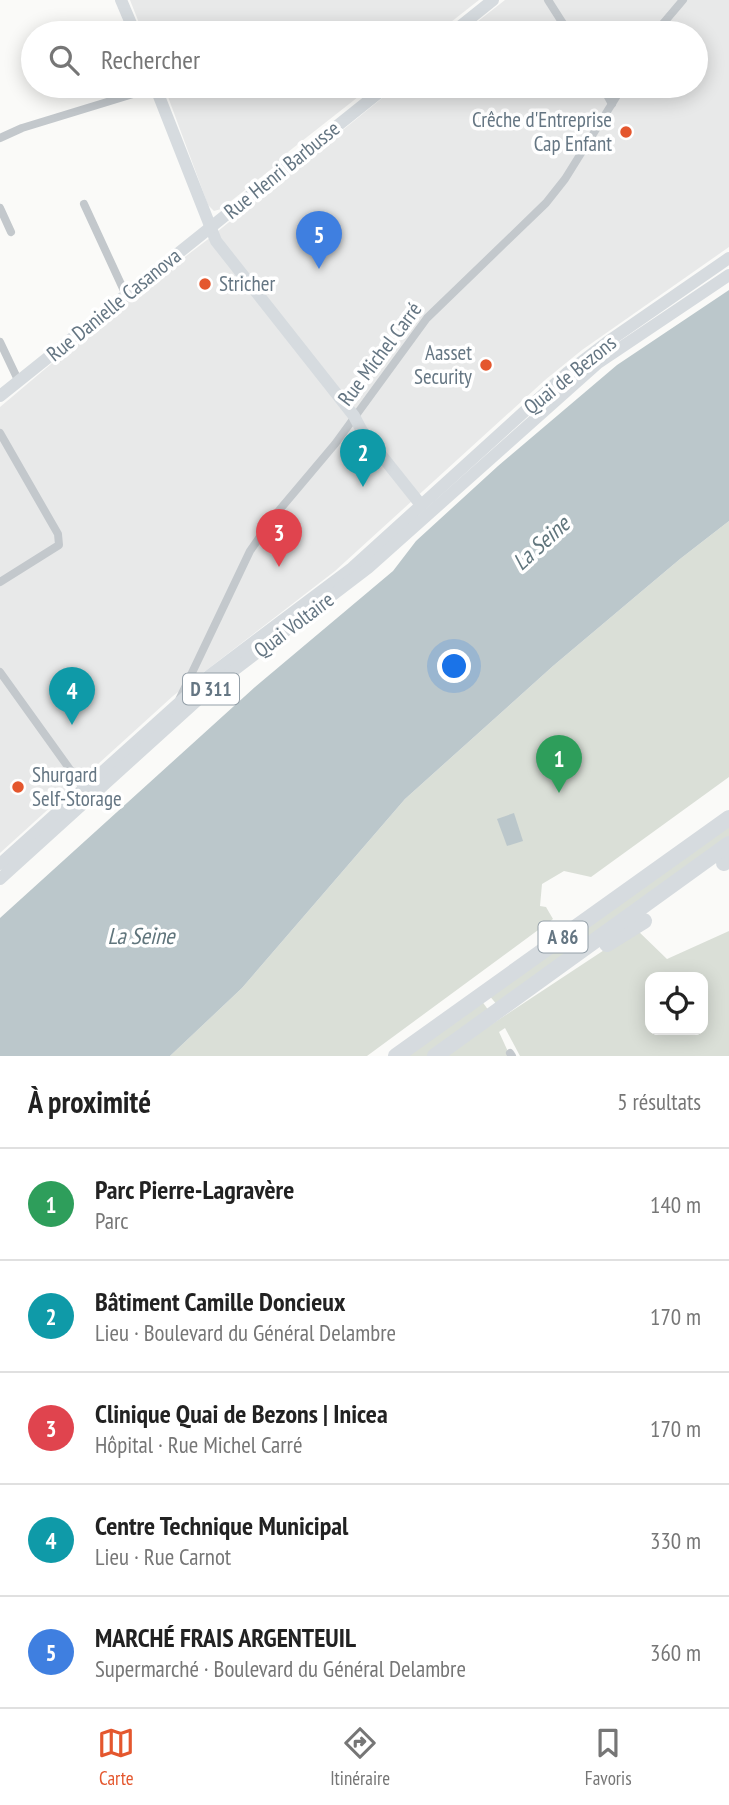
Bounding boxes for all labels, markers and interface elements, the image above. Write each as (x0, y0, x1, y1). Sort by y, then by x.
search box (21, 21, 708, 98)
icon: search (45, 41, 83, 79)
text: Rechercher (101, 43, 200, 76)
place label: Crêche d'Entreprise Cap Enfant (472, 106, 612, 157)
street label: Rue Henri Barbusse (218, 115, 345, 225)
marker: Crêche d'Entreprise Cap Enfant (618, 124, 634, 140)
pin: 5 (296, 211, 342, 269)
street label: Rue Danielle Casanova (41, 242, 186, 367)
place label: Stricher (219, 270, 275, 297)
marker: Stricher (197, 276, 213, 292)
street label: Rue Michel Carré (332, 296, 427, 411)
street label: Quai de Bezons (518, 329, 621, 420)
place label: Aasset Security (414, 339, 472, 390)
marker: Aasset Security (478, 357, 494, 373)
pin: 2 (340, 429, 386, 487)
water label: La Seine (506, 508, 576, 576)
pin: 3 (256, 509, 302, 567)
street label: Quai Voltaire (248, 586, 339, 663)
your location (437, 649, 471, 683)
pin: 4 (49, 667, 95, 725)
road number: D 311 (183, 674, 239, 704)
pin: 1 (536, 735, 582, 793)
place label: Shurgard Self-Storage (32, 761, 122, 812)
marker: Shurgard Self-Storage (10, 779, 26, 795)
water label: La Seine (107, 921, 176, 950)
road number: A 86 (538, 922, 588, 953)
map controls (645, 972, 708, 1035)
button: locate (645, 972, 708, 1035)
text: À proximité (28, 1082, 151, 1121)
text: 5 résultats (617, 1087, 701, 1116)
text: Parc Pierre-Lagravère (95, 1173, 294, 1206)
text: 1 (46, 1190, 57, 1219)
text: 140 m (650, 1190, 701, 1219)
text: Parc (95, 1206, 128, 1235)
text: Bâtiment Camille Doncieux (95, 1285, 345, 1318)
text: 2 (46, 1302, 57, 1331)
text: 170 m (650, 1302, 701, 1331)
text: Lieu · Boulevard du Général Delambre (95, 1318, 396, 1347)
text: Clinique Quai de Bezons | Inicea (95, 1397, 388, 1430)
text: 3 (46, 1414, 57, 1443)
text: 170 m (650, 1414, 701, 1443)
text: Hôpital · Rue Michel Carré (95, 1430, 302, 1459)
text: Centre Technique Municipal (95, 1509, 348, 1542)
text: 4 (46, 1526, 57, 1555)
text: 330 m (650, 1526, 701, 1555)
text: Lieu · Rue Carnot (95, 1542, 231, 1571)
text: MARCHÉ FRAIS ARGENTEUIL (95, 1621, 356, 1654)
text: 5 (46, 1638, 57, 1667)
text: 360 m (650, 1638, 701, 1667)
text: Supermarché · Boulevard du Général Delambre (95, 1654, 466, 1683)
tab: Carte (97, 1724, 135, 1790)
tab: Itinéraire (330, 1724, 390, 1790)
tab: Favoris (585, 1724, 632, 1790)

